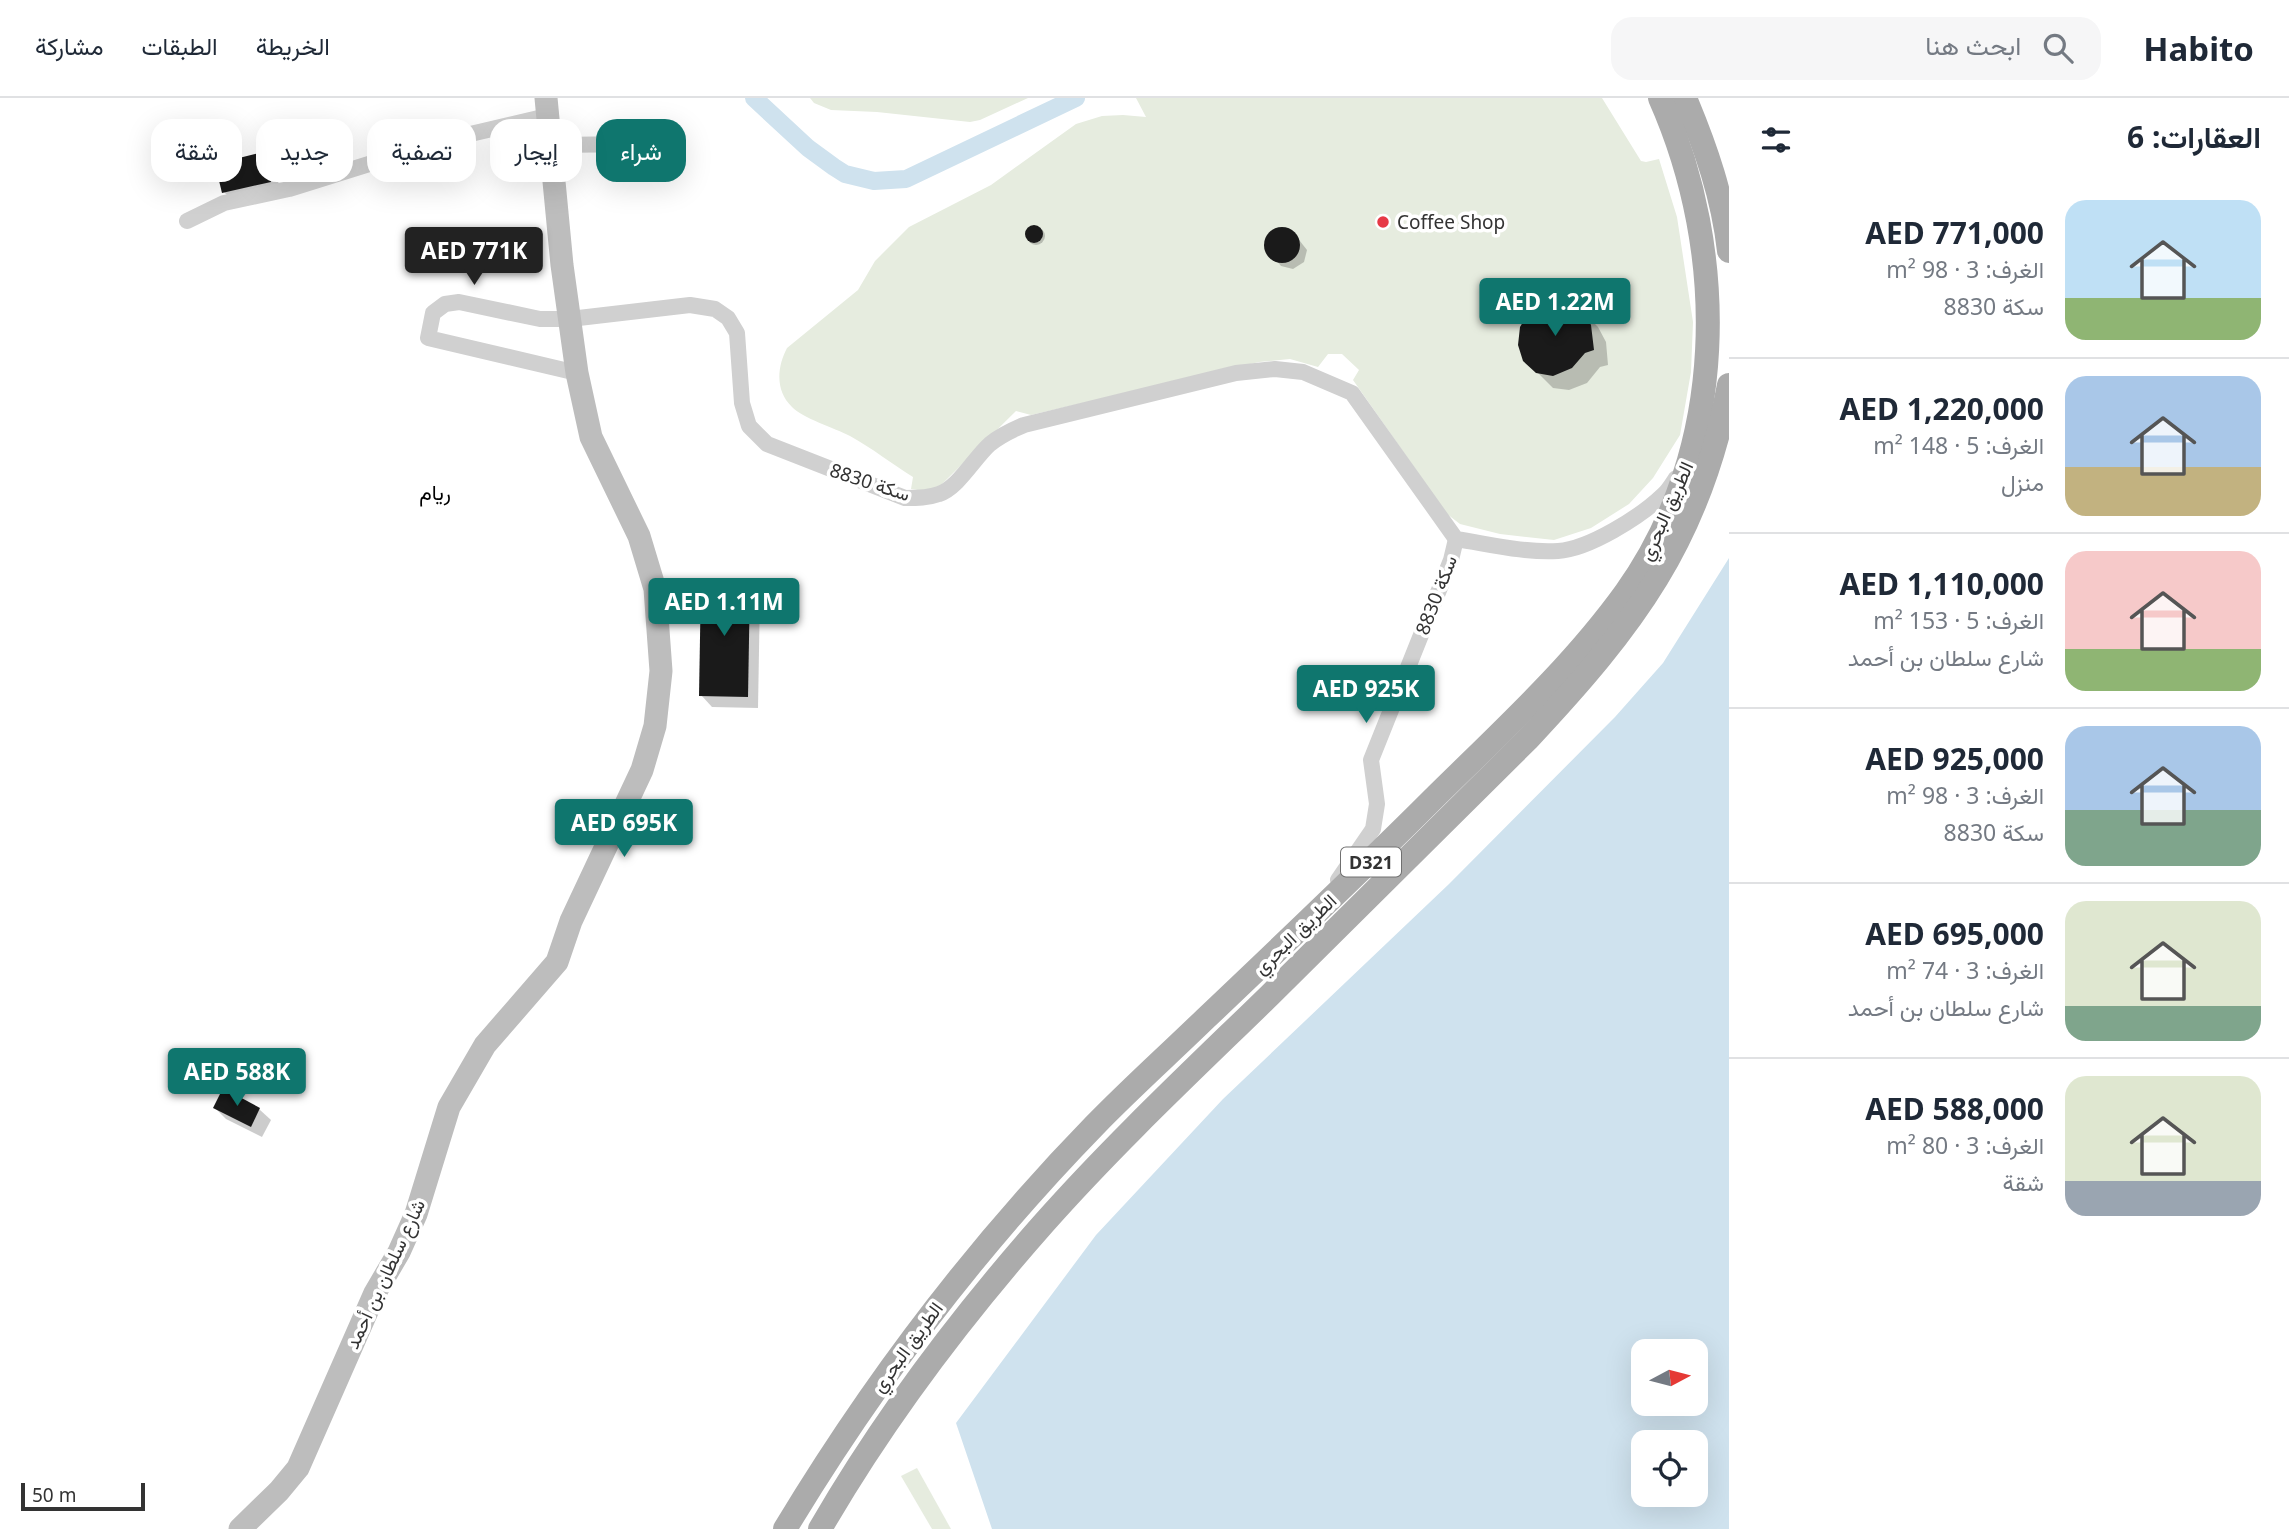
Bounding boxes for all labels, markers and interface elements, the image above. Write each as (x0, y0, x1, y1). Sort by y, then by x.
search box (1611, 17, 2101, 80)
text: Habito (2143, 26, 2254, 71)
text: ابحث هنا (1925, 27, 2021, 63)
text: مشاركة (35, 29, 103, 62)
text: الطبقات (141, 29, 218, 62)
text: الخريطة (256, 29, 330, 62)
icon: search (2039, 29, 2077, 67)
text: العقارات: 6 (2127, 116, 2261, 157)
chip: شقة (151, 119, 242, 182)
chip: جديد (256, 119, 353, 182)
chip: تصفية (367, 119, 476, 182)
chip: إيجار (490, 119, 582, 182)
chip: شراء (596, 119, 686, 182)
icon: filters (1757, 121, 1795, 159)
place label: Coffee Shop (1397, 209, 1505, 235)
text: AED 771,000 (1865, 212, 2044, 253)
marker: Coffee Shop (1375, 214, 1391, 230)
pin: AED 771K (402, 228, 546, 287)
icon: home (2121, 228, 2205, 312)
text: AED 771K (421, 234, 527, 266)
text: الغرف: 3 · 98 m² (1886, 253, 2044, 285)
pin: AED 1.22M (1475, 278, 1635, 338)
text: AED 1.22M (1495, 285, 1615, 317)
text: سكة 8830 (1944, 290, 2044, 322)
text: AED 1,220,000 (1839, 388, 2044, 429)
icon: home (2121, 404, 2205, 488)
text: الغرف: 5 · 148 m² (1873, 429, 2044, 461)
street label: سكة 8830 (827, 457, 913, 507)
street label: الطريق البحري (1633, 457, 1702, 566)
text: منزل (2001, 466, 2044, 498)
district label: ريام (419, 478, 451, 507)
street label: سكة 8830 (1409, 552, 1463, 638)
text: AED 1,110,000 (1839, 563, 2044, 604)
pin: AED 1.11M (644, 578, 804, 638)
icon: home (2121, 579, 2205, 663)
text: AED 1.11M (664, 585, 784, 617)
text: الغرف: 5 · 153 m² (1873, 604, 2044, 636)
text: شارع سلطان بن أحمد (1848, 641, 2044, 673)
pin: AED 925K (1294, 666, 1438, 725)
text: AED 925K (1313, 672, 1419, 704)
text: AED 925,000 (1865, 738, 2044, 779)
icon: home (2121, 754, 2205, 838)
text: الغرف: 3 · 98 m² (1886, 779, 2044, 811)
pin: AED 695K (552, 800, 696, 859)
text: AED 695K (571, 806, 677, 838)
text: سكة 8830 (1944, 816, 2044, 848)
road number: D321 (1341, 848, 1401, 876)
street label: الطريق البحري (1248, 888, 1344, 982)
text: AED 695,000 (1865, 913, 2044, 954)
icon: home (2121, 929, 2205, 1013)
text: الغرف: 3 · 74 m² (1886, 954, 2044, 986)
text: شارع سلطان بن أحمد (1848, 991, 2044, 1023)
pin: AED 588K (165, 1048, 309, 1108)
text: AED 588K (184, 1055, 290, 1087)
text: AED 588,000 (1865, 1088, 2044, 1129)
icon: home (2121, 1104, 2205, 1188)
text: الغرف: 3 · 80 m² (1886, 1129, 2044, 1161)
text: شقة (2002, 1166, 2044, 1198)
street label: شارع سلطان بن أحمد (339, 1195, 431, 1353)
street label: الطريق البحري (865, 1297, 951, 1399)
north arrow (1631, 1339, 1708, 1416)
map controls (1631, 1339, 1708, 1507)
button: locate (1631, 1430, 1708, 1507)
scale bar (21, 1480, 145, 1512)
text: 50 m (32, 1482, 76, 1508)

